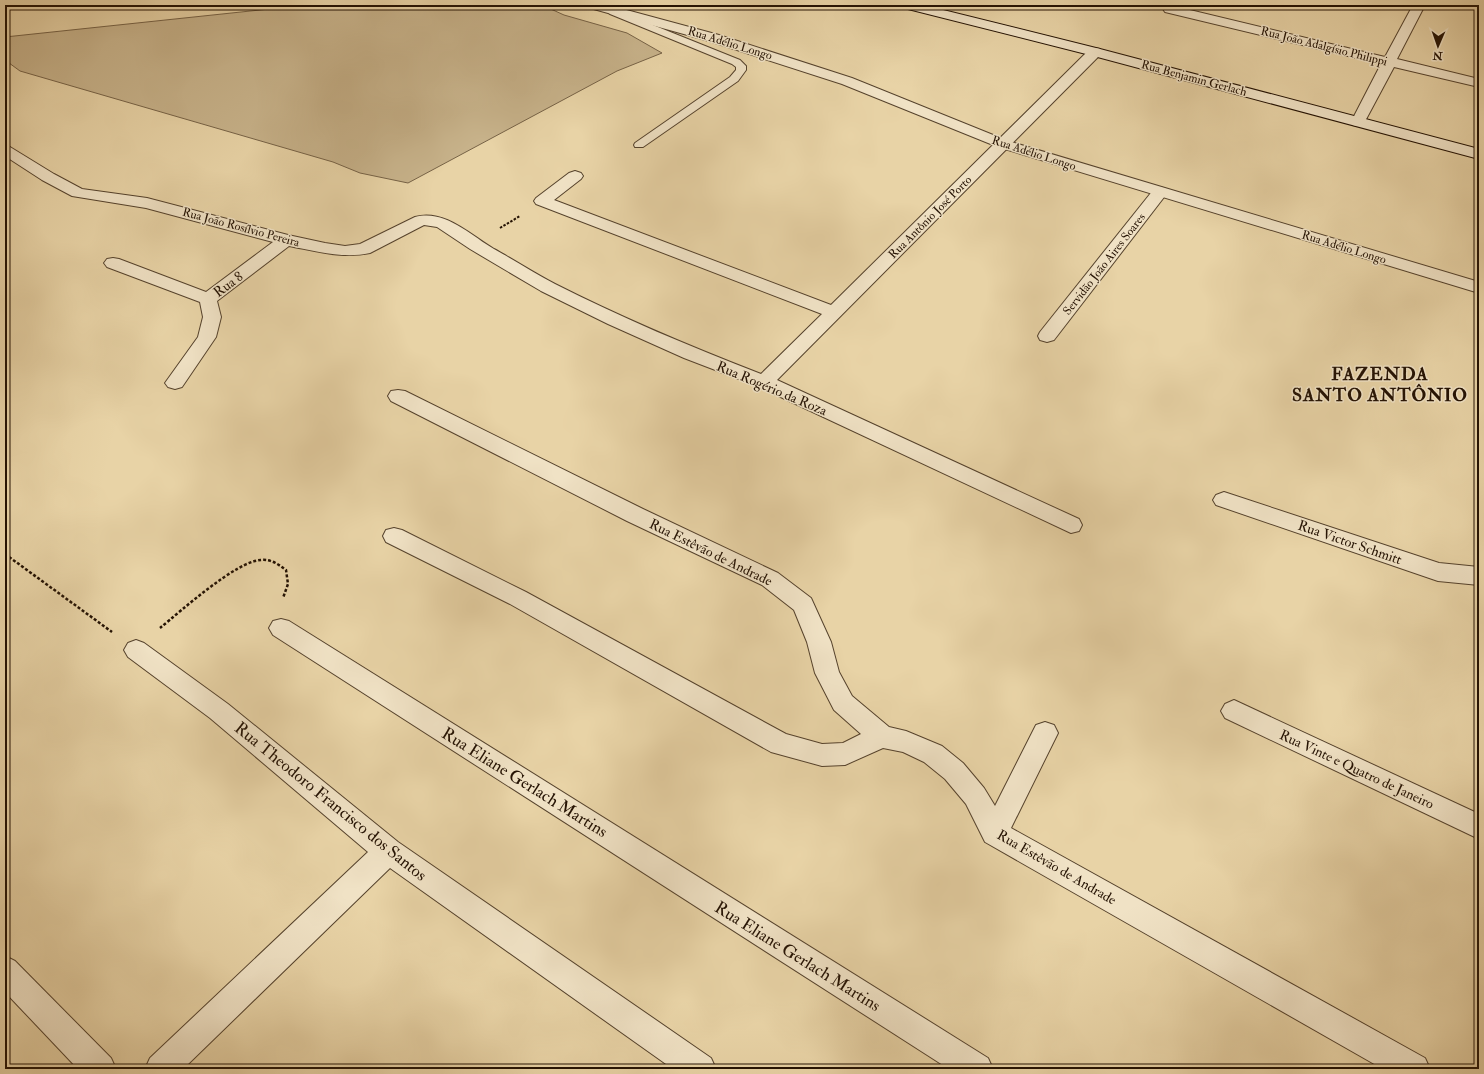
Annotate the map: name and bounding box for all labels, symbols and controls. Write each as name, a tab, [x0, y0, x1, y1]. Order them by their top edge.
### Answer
street label: Rua João Adalgísio Philippi	[1259, 23, 1389, 69]
street label: Rua Adélio Longo	[686, 24, 774, 64]
north arrow	[1418, 26, 1458, 66]
text: N	[1431, 49, 1444, 62]
street label: Rua Benjamin Gerlach	[1139, 57, 1249, 100]
street label: Rua Adélio Longo	[990, 133, 1078, 174]
street label: Rua Antônio José Porto	[886, 172, 975, 262]
street label: Rua João Rosílvio Pereira	[181, 205, 302, 251]
street label: Servidão João Aires Soares	[1060, 210, 1149, 318]
street label: Rua Adélio Longo	[1300, 228, 1388, 268]
street label: Rua 8	[210, 268, 247, 301]
street label: Rua Rogério da Roza	[714, 357, 830, 420]
district label: FAZENDA SANTO ANTÔNIO	[1292, 363, 1468, 407]
street label: Rua Estêvão de Andrade	[646, 515, 775, 590]
street label: Rua Victor Schmitt	[1296, 517, 1404, 568]
street label: Rua Theodoro Francisco dos Santos	[230, 717, 431, 886]
street label: Rua Eliane Gerlach Martins	[438, 723, 612, 842]
street label: Rua Vinte e Quatro de Janeiro	[1277, 726, 1437, 813]
street label: Rua Estêvão de Andrade	[994, 826, 1120, 909]
street label: Rua Eliane Gerlach Martins	[711, 897, 885, 1016]

